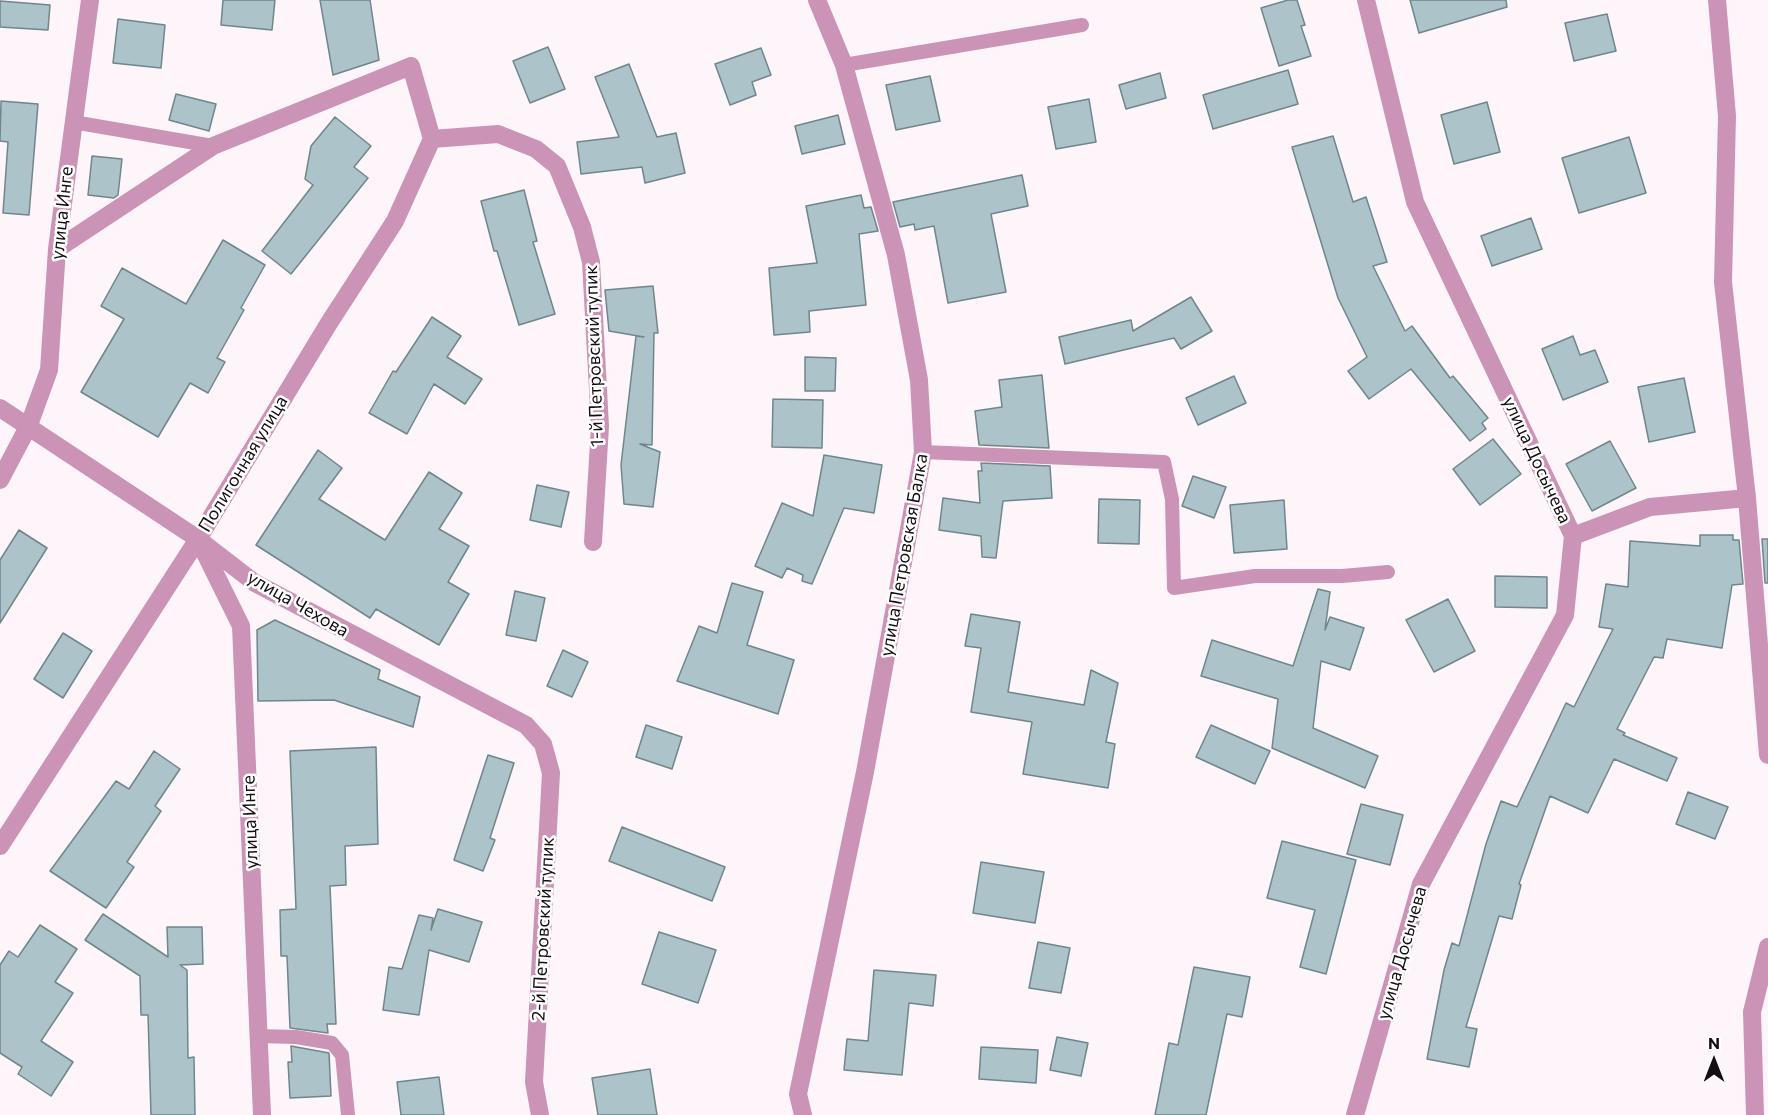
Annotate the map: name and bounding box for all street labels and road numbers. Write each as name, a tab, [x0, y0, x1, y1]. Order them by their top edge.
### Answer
street label: улица Инге	[46, 165, 78, 261]
street label: 1-й Петровский тупик	[580, 265, 608, 447]
street label: Полигонная улица	[194, 392, 292, 536]
street label: улица Досычева	[1498, 393, 1576, 527]
street label: улица Петровская Балка	[876, 452, 932, 658]
street label: улица Чехова	[244, 566, 352, 642]
street label: улица Инге	[238, 775, 262, 869]
street label: 2-й Петровский тупик	[527, 836, 559, 1022]
street label: улица Досычева	[1373, 884, 1431, 1022]

